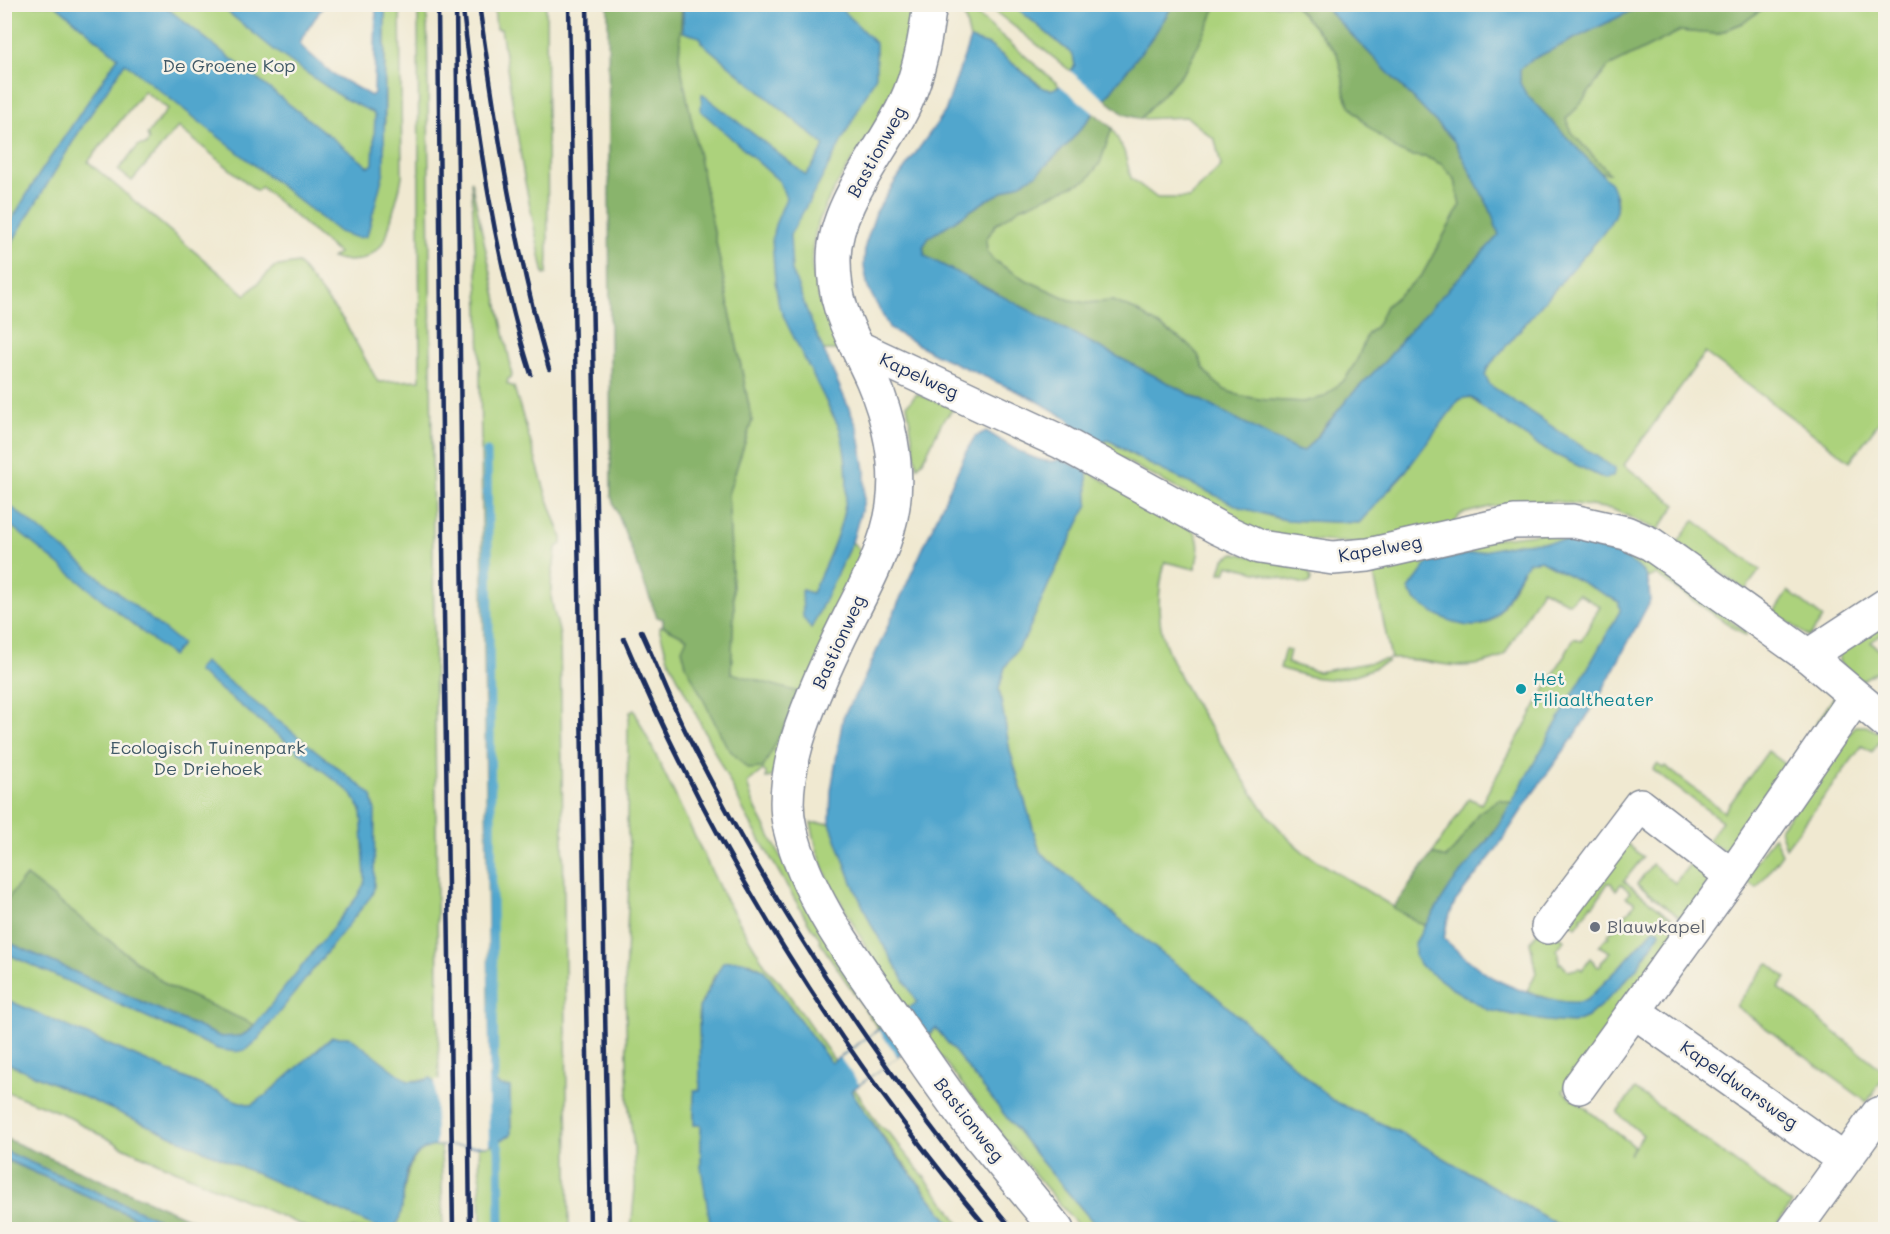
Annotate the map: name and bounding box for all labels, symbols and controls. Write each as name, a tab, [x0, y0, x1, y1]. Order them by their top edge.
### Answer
park label: De Groene Kop	[162, 53, 296, 77]
street label: Bastionweg	[841, 102, 911, 201]
street label: Kapelweg	[876, 346, 963, 404]
street label: Kapelweg	[1336, 529, 1424, 567]
street label: Bastionweg	[806, 591, 870, 692]
place label: Het Filiaaltheater	[1533, 666, 1654, 711]
marker: Het Filiaaltheater	[1514, 682, 1528, 696]
park label: Ecologisch Tuinenpark De Driehoek	[110, 735, 306, 780]
place label: Blauwkapel	[1607, 914, 1705, 938]
marker: Blauwkapel	[1588, 920, 1602, 934]
street label: Kapeldwarsweg	[1676, 1035, 1803, 1134]
street label: Bastionweg	[929, 1072, 1010, 1166]

